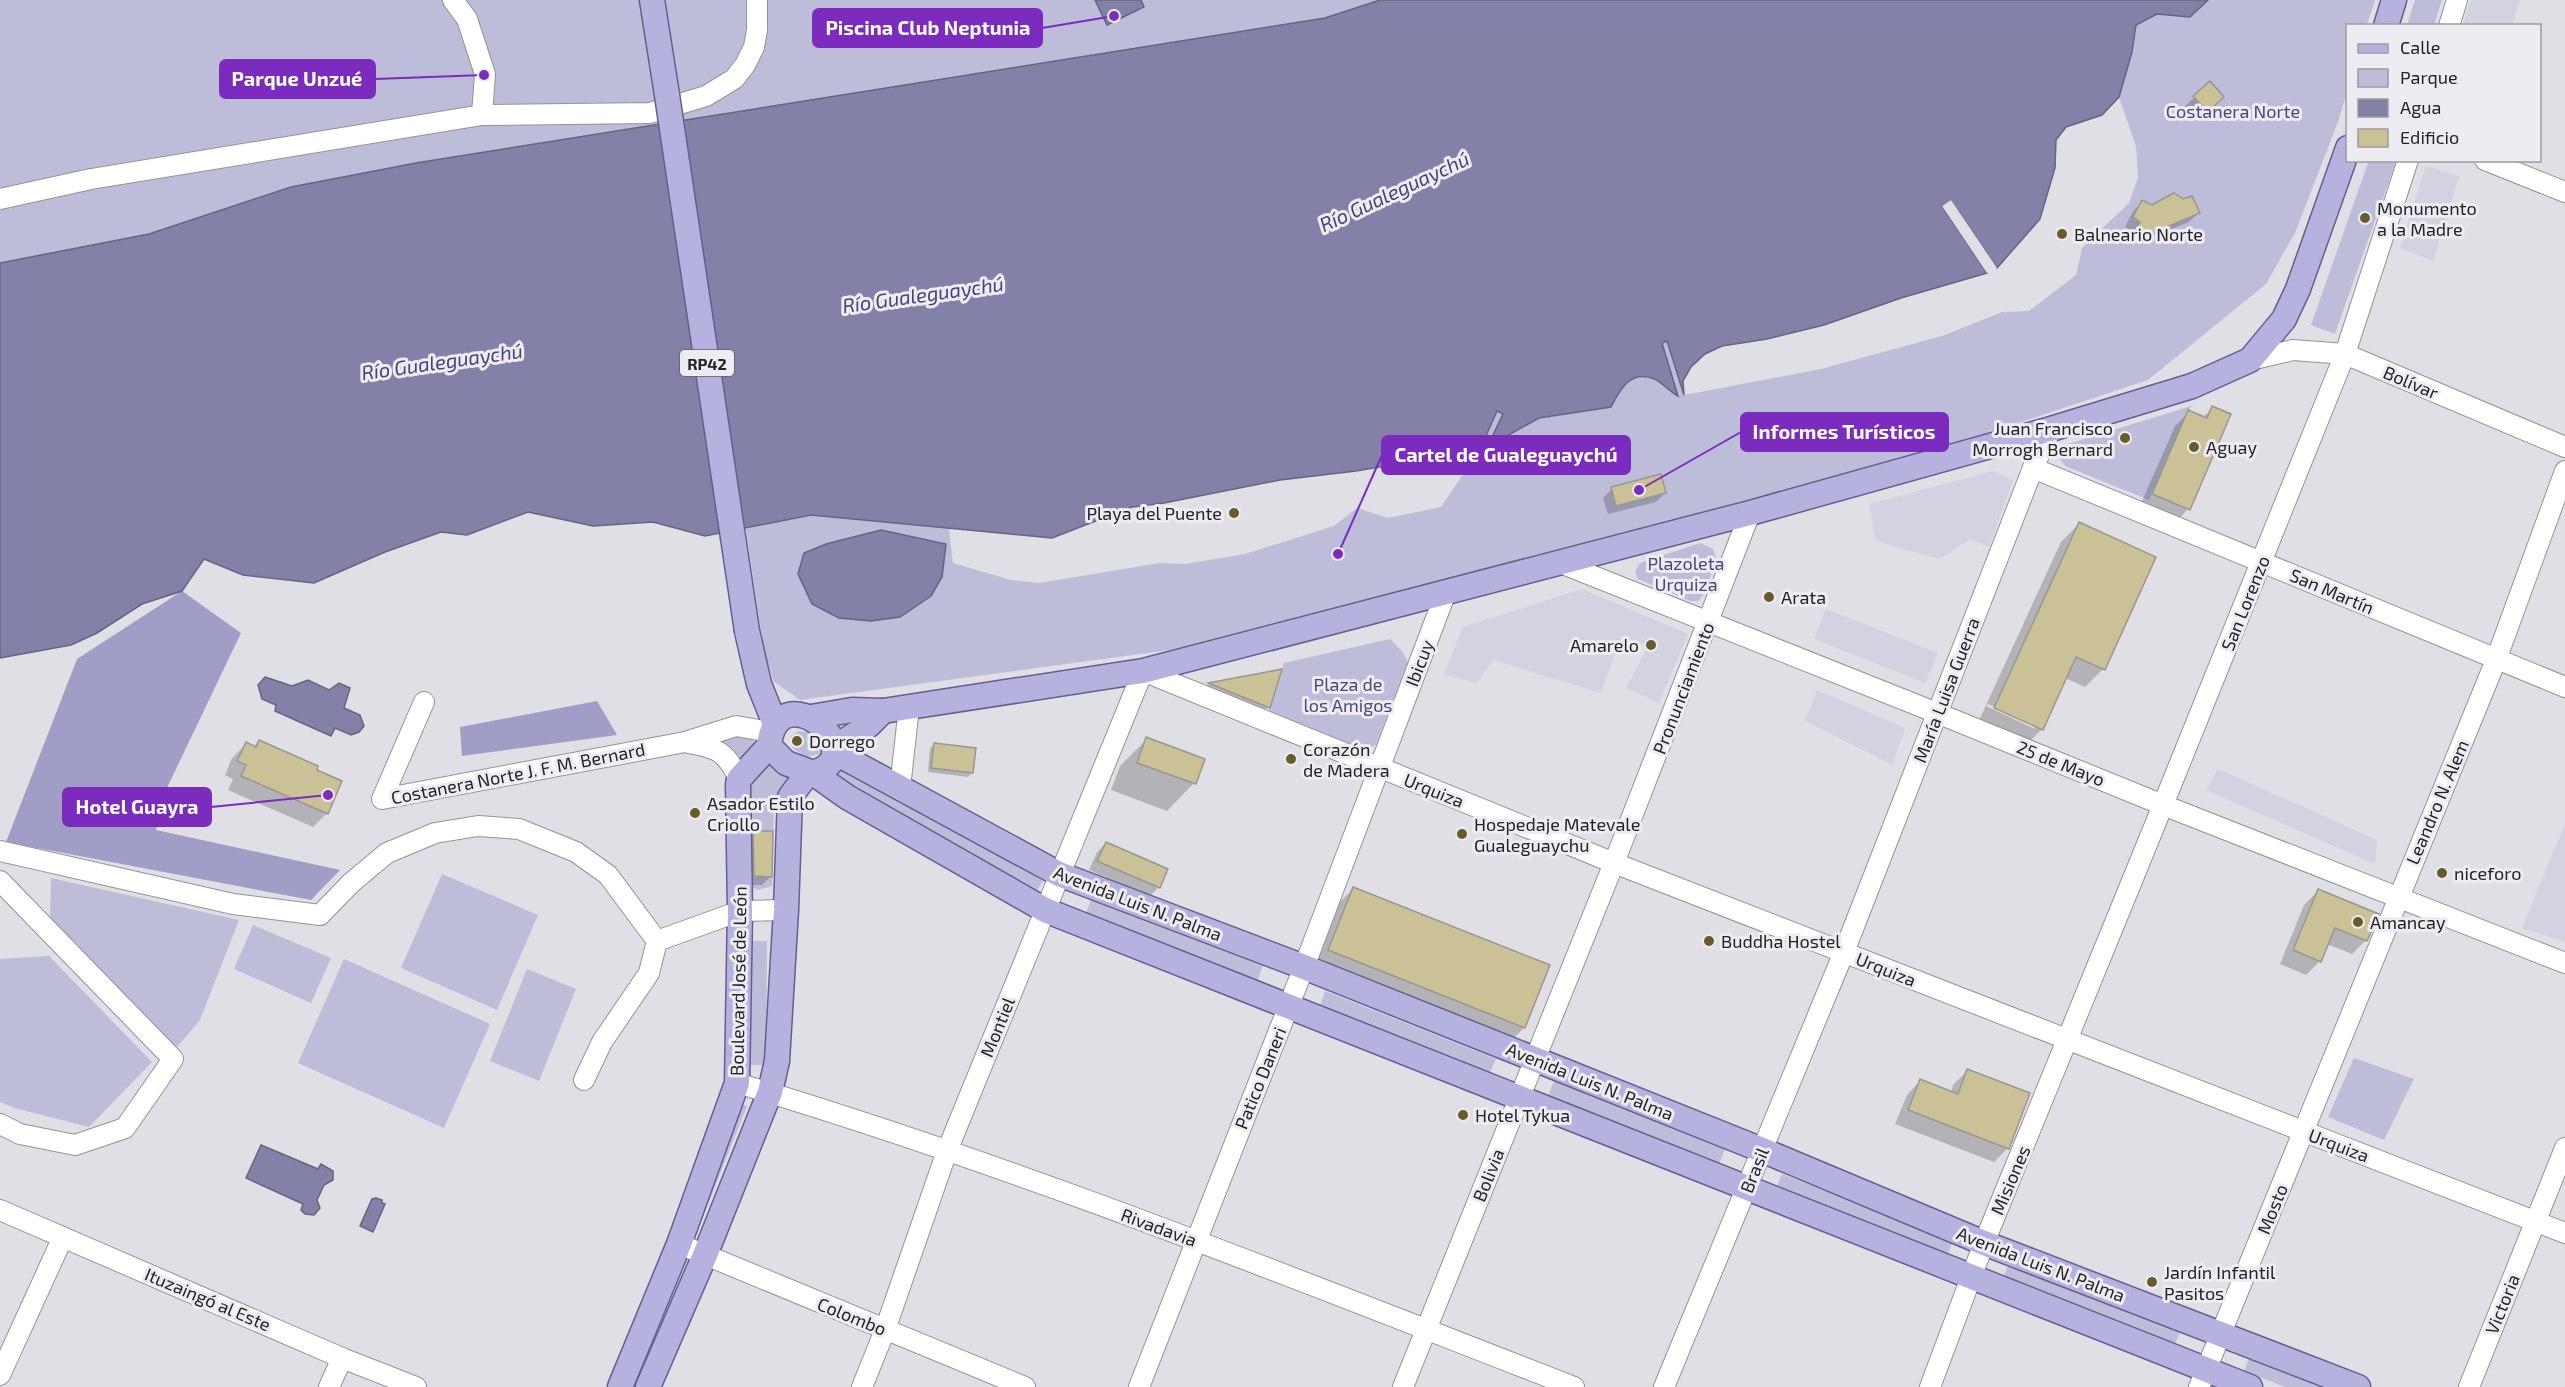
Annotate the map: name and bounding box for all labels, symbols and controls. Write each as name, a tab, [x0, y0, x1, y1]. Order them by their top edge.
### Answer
callout: Piscina Club Neptunia	[813, 9, 1042, 47]
text: Piscina Club Neptunia	[825, 15, 1031, 39]
legend	[2346, 24, 2541, 162]
text: Calle	[2400, 36, 2441, 58]
callout: Parque Unzué	[220, 60, 375, 98]
text: Parque Unzué	[232, 66, 362, 90]
text: Parque	[2400, 66, 2458, 88]
text: Agua	[2400, 96, 2441, 118]
park label: Costanera Norte	[2166, 100, 2300, 122]
text: Edificio	[2400, 126, 2459, 148]
water label: Río Gualeguaychú	[1315, 146, 1473, 237]
place label: Monumento a la Madre	[2377, 197, 2477, 240]
marker: Monumento a la Madre	[2358, 211, 2372, 225]
place label: Balneario Norte	[2074, 223, 2203, 245]
marker: Balneario Norte	[2055, 227, 2069, 241]
water label: Río Gualeguaychú	[841, 271, 1005, 318]
water label: Río Gualeguaychú	[360, 338, 524, 385]
road number: RP42	[680, 350, 734, 376]
street label: Bolívar	[2380, 361, 2442, 403]
callout: Informes Turísticos	[1741, 413, 1948, 451]
place label: Juan Francisco Morrogh Bernard	[1972, 417, 2113, 460]
text: Informes Turísticos	[1753, 419, 1935, 443]
marker: Juan Francisco Morrogh Bernard	[2118, 431, 2132, 445]
callout: Cartel de Gualeguaychú	[1382, 436, 1630, 474]
place label: Aguay	[2206, 436, 2257, 458]
marker: Aguay	[2187, 440, 2201, 454]
text: Cartel de Gualeguaychú	[1394, 442, 1618, 467]
place label: Playa del Puente	[1086, 502, 1222, 524]
marker: Playa del Puente	[1227, 506, 1241, 520]
park label: Plazoleta Urquiza	[1648, 552, 1725, 595]
street label: San Lorenzo	[2216, 552, 2274, 654]
street label: San Martín	[2287, 563, 2377, 619]
place label: Arata	[1781, 586, 1826, 608]
marker: Arata	[1762, 590, 1776, 604]
street label: María Luisa Guerra	[1908, 614, 1984, 766]
street label: Pronunciamiento	[1648, 619, 1718, 757]
place label: Amarelo	[1570, 634, 1639, 656]
street label: Ibicuy	[1400, 636, 1438, 689]
marker: Amarelo	[1644, 638, 1658, 652]
park label: Plaza de los Amigos	[1303, 673, 1393, 716]
place label: Dorrego	[809, 730, 875, 752]
marker: Dorrego	[790, 734, 804, 748]
street label: 25 de Mayo	[2014, 735, 2108, 791]
street label: Leandro N. Alem	[2401, 736, 2473, 868]
street label: Costanera Norte J. F. M. Bernard	[389, 738, 647, 808]
place label: Corazón de Madera	[1303, 738, 1390, 781]
marker: Corazón de Madera	[1284, 752, 1298, 766]
street label: Urquiza	[1401, 768, 1467, 812]
callout: Hotel Guayra	[63, 788, 211, 826]
place label: Asador Estilo Criollo	[707, 792, 815, 835]
text: Hotel Guayra	[76, 794, 198, 819]
marker: Asador Estilo Criollo	[688, 806, 702, 820]
place label: Hospedaje Matevale Gualeguaychu	[1474, 813, 1640, 856]
marker: Hospedaje Matevale Gualeguaychu	[1455, 827, 1469, 841]
street label: Avenida Luis N. Palma	[1051, 861, 1225, 945]
place label: niceforo	[2454, 862, 2521, 884]
marker: niceforo	[2435, 866, 2449, 880]
street label: Boulevard José de León	[725, 886, 751, 1076]
place label: Amancay	[2370, 911, 2446, 933]
marker: Amancay	[2351, 915, 2365, 929]
place label: Buddha Hostel	[1721, 930, 1841, 952]
marker: Buddha Hostel	[1702, 934, 1716, 948]
street label: Urquiza	[1853, 947, 1919, 991]
street label: Montiel	[975, 993, 1019, 1060]
street label: Patico Daneri	[1230, 1024, 1290, 1132]
street label: Avenida Luis N. Palma	[1503, 1037, 1677, 1125]
place label: Hotel Tykua	[1475, 1104, 1570, 1126]
marker: Hotel Tykua	[1456, 1108, 1470, 1122]
street label: Urquiza	[2306, 1123, 2372, 1167]
street label: Misiones	[1986, 1142, 2034, 1218]
street label: Brasil	[1735, 1143, 1773, 1196]
street label: Bolivia	[1467, 1145, 1509, 1205]
street label: Mosto	[2252, 1181, 2292, 1237]
street label: Rivadavia	[1118, 1203, 1200, 1251]
street label: Avenida Luis N. Palma	[1954, 1222, 2128, 1306]
place label: Jardín Infantil Pasitos	[2164, 1261, 2276, 1304]
street label: Ituzaingó al Este	[142, 1263, 274, 1335]
street label: Victoria	[2480, 1271, 2524, 1337]
marker: Jardín Infantil Pasitos	[2145, 1275, 2159, 1289]
street label: Colombo	[814, 1292, 890, 1340]

